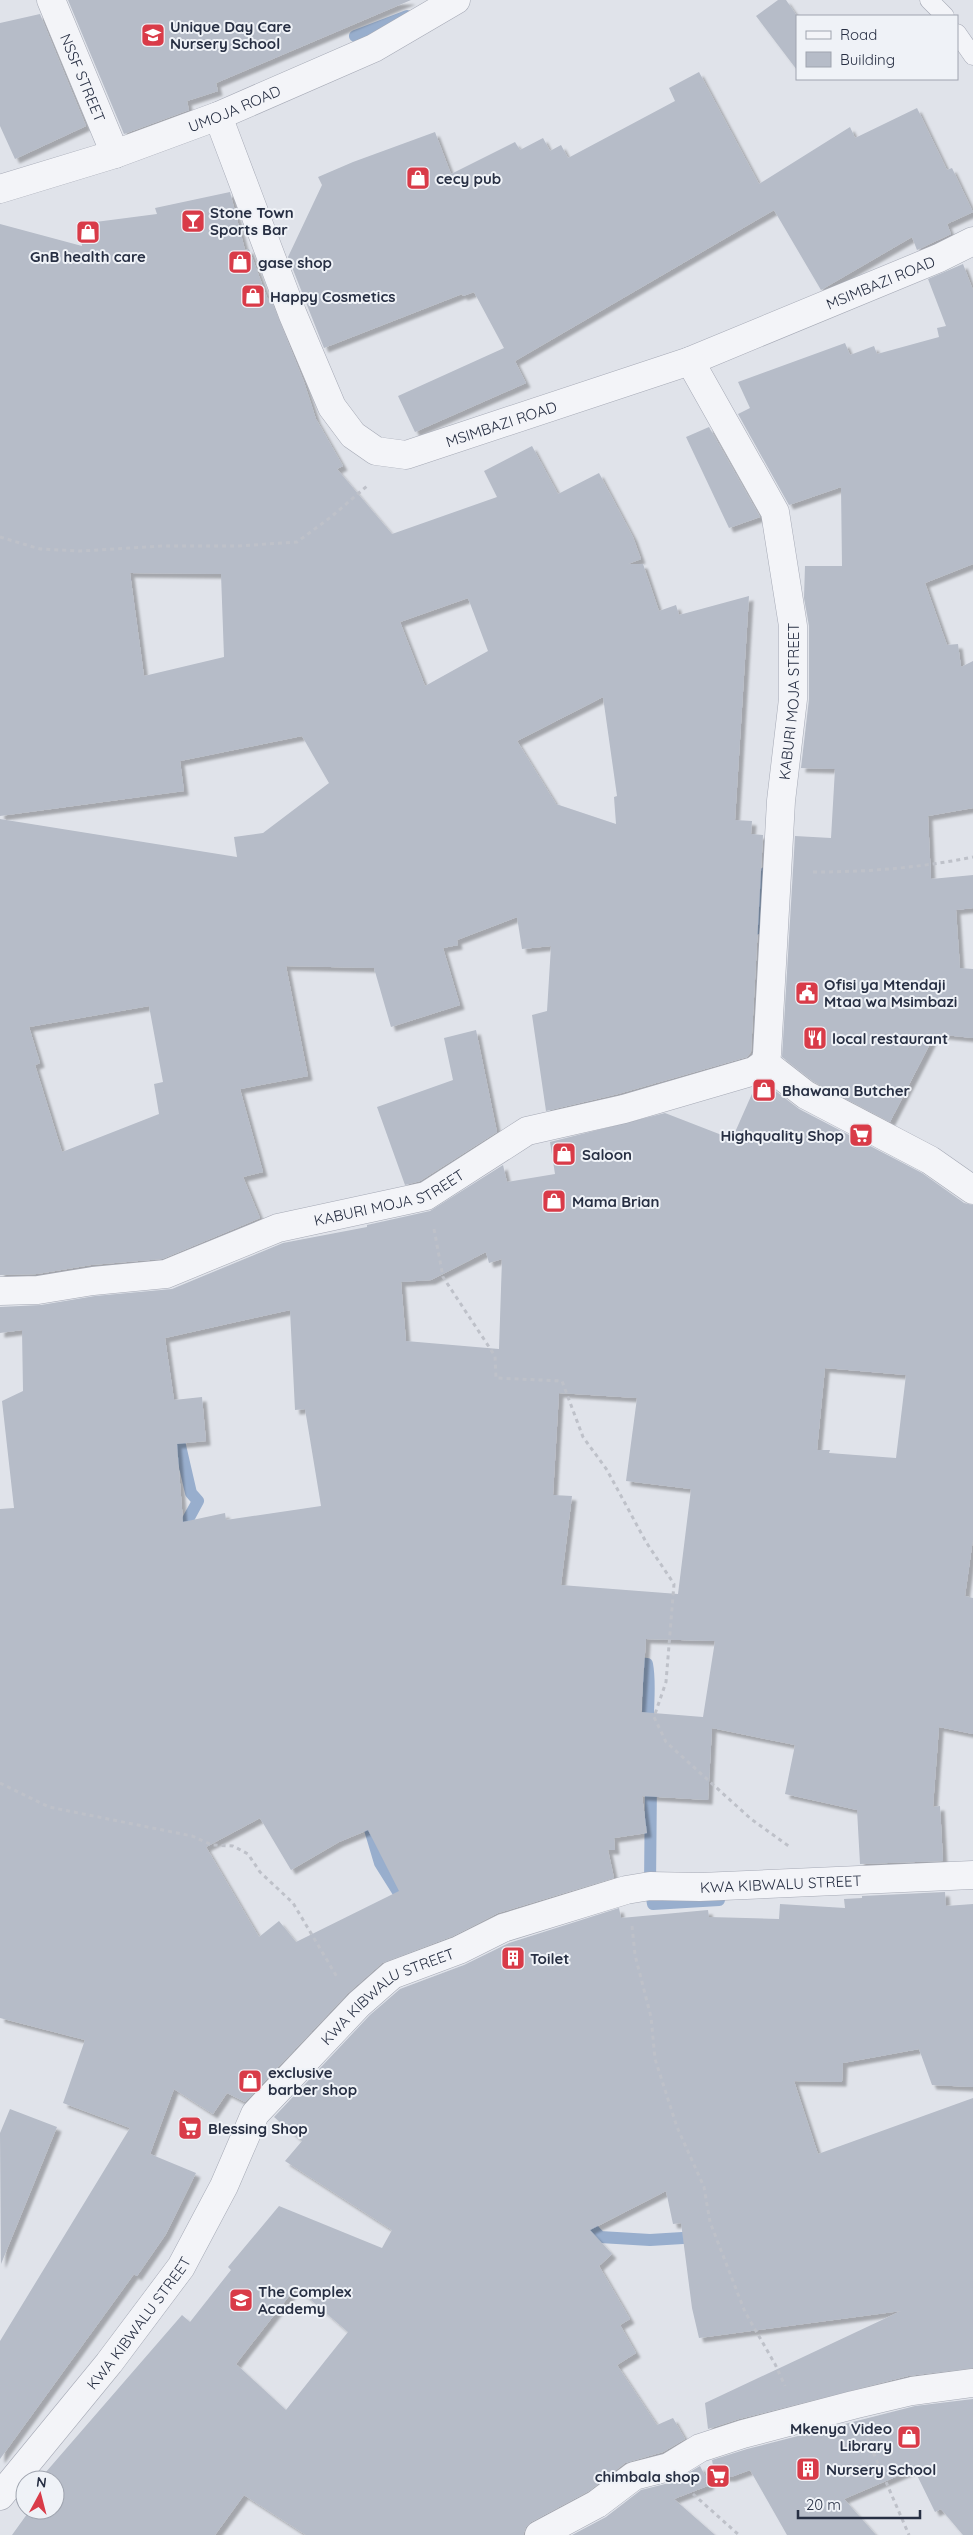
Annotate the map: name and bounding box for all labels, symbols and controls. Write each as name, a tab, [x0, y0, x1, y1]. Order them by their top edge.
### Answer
legend	[796, 15, 958, 80]
place label: Unique Day Care Nursery School	[170, 17, 291, 53]
school or university icon: Unique Day Care Nursery School	[140, 22, 166, 48]
text: Road	[840, 25, 877, 44]
street label: NSSF STREET	[56, 30, 110, 125]
text: Building	[840, 50, 895, 69]
street label: UMOJA ROAD	[185, 80, 284, 136]
shop icon: cecy pub	[405, 165, 431, 191]
place label: cecy pub	[436, 169, 501, 188]
place label: Stone Town Sports Bar	[210, 203, 294, 239]
bar icon: Stone Town Sports Bar	[180, 208, 206, 234]
shop icon: GnB health care	[75, 219, 101, 245]
place label: GnB health care	[30, 247, 146, 266]
shop icon: gase shop	[227, 249, 253, 275]
street label: MSIMBAZI ROAD	[823, 251, 938, 313]
place label: gase shop	[258, 253, 332, 272]
shop icon: Happy Cosmetics	[240, 283, 266, 309]
place label: Happy Cosmetics	[270, 287, 395, 306]
street label: MSIMBAZI ROAD	[443, 396, 559, 451]
street label: KABURI MOJA STREET	[774, 623, 803, 781]
place label: Ofisi ya Mtendaji Mtaa wa Msimbazi	[824, 975, 957, 1011]
public building icon: Ofisi ya Mtendaji Mtaa wa Msimbazi	[794, 980, 820, 1006]
restaurant icon: local restaurant	[802, 1025, 828, 1051]
place label: local restaurant	[832, 1029, 948, 1048]
shop icon: Bhawana Butcher	[751, 1077, 777, 1103]
place label: Bhawana Butcher	[782, 1081, 911, 1100]
supermarket icon: Highquality Shop	[848, 1122, 874, 1148]
place label: Highquality Shop	[720, 1126, 844, 1145]
shop icon: Saloon	[551, 1141, 577, 1167]
place label: Saloon	[582, 1145, 632, 1164]
street label: KABURI MOJA STREET	[312, 1165, 468, 1229]
shop icon: Mama Brian	[541, 1188, 567, 1214]
place label: Mama Brian	[572, 1192, 659, 1211]
street label: KWA KIBWALU STREET	[700, 1870, 862, 1896]
street label: KWA KIBWALU STREET	[316, 1943, 457, 2049]
building icon: Toilet	[500, 1945, 526, 1971]
place label: Toilet	[530, 1949, 569, 1968]
place label: exclusive barber shop	[268, 2063, 357, 2099]
shop icon: exclusive barber shop	[237, 2068, 263, 2094]
supermarket icon: Blessing Shop	[177, 2115, 203, 2141]
place label: Blessing Shop	[208, 2119, 308, 2138]
street label: KWA KIBWALU STREET	[82, 2253, 195, 2393]
place label: The Complex Academy	[258, 2282, 352, 2318]
school or university icon: The Complex Academy	[228, 2287, 254, 2313]
place label: Mkenya Video Library	[790, 2419, 892, 2455]
shop icon: Mkenya Video Library	[896, 2424, 922, 2450]
building icon: Nursery School	[795, 2456, 821, 2482]
place label: Nursery School	[826, 2460, 936, 2479]
supermarket icon: chimbala shop	[705, 2463, 731, 2489]
place label: chimbala shop	[595, 2467, 700, 2486]
north arrow	[15, 2470, 65, 2520]
text: N	[35, 2473, 48, 2492]
scale bar	[798, 2488, 920, 2520]
text: 20 m	[806, 2495, 841, 2514]

